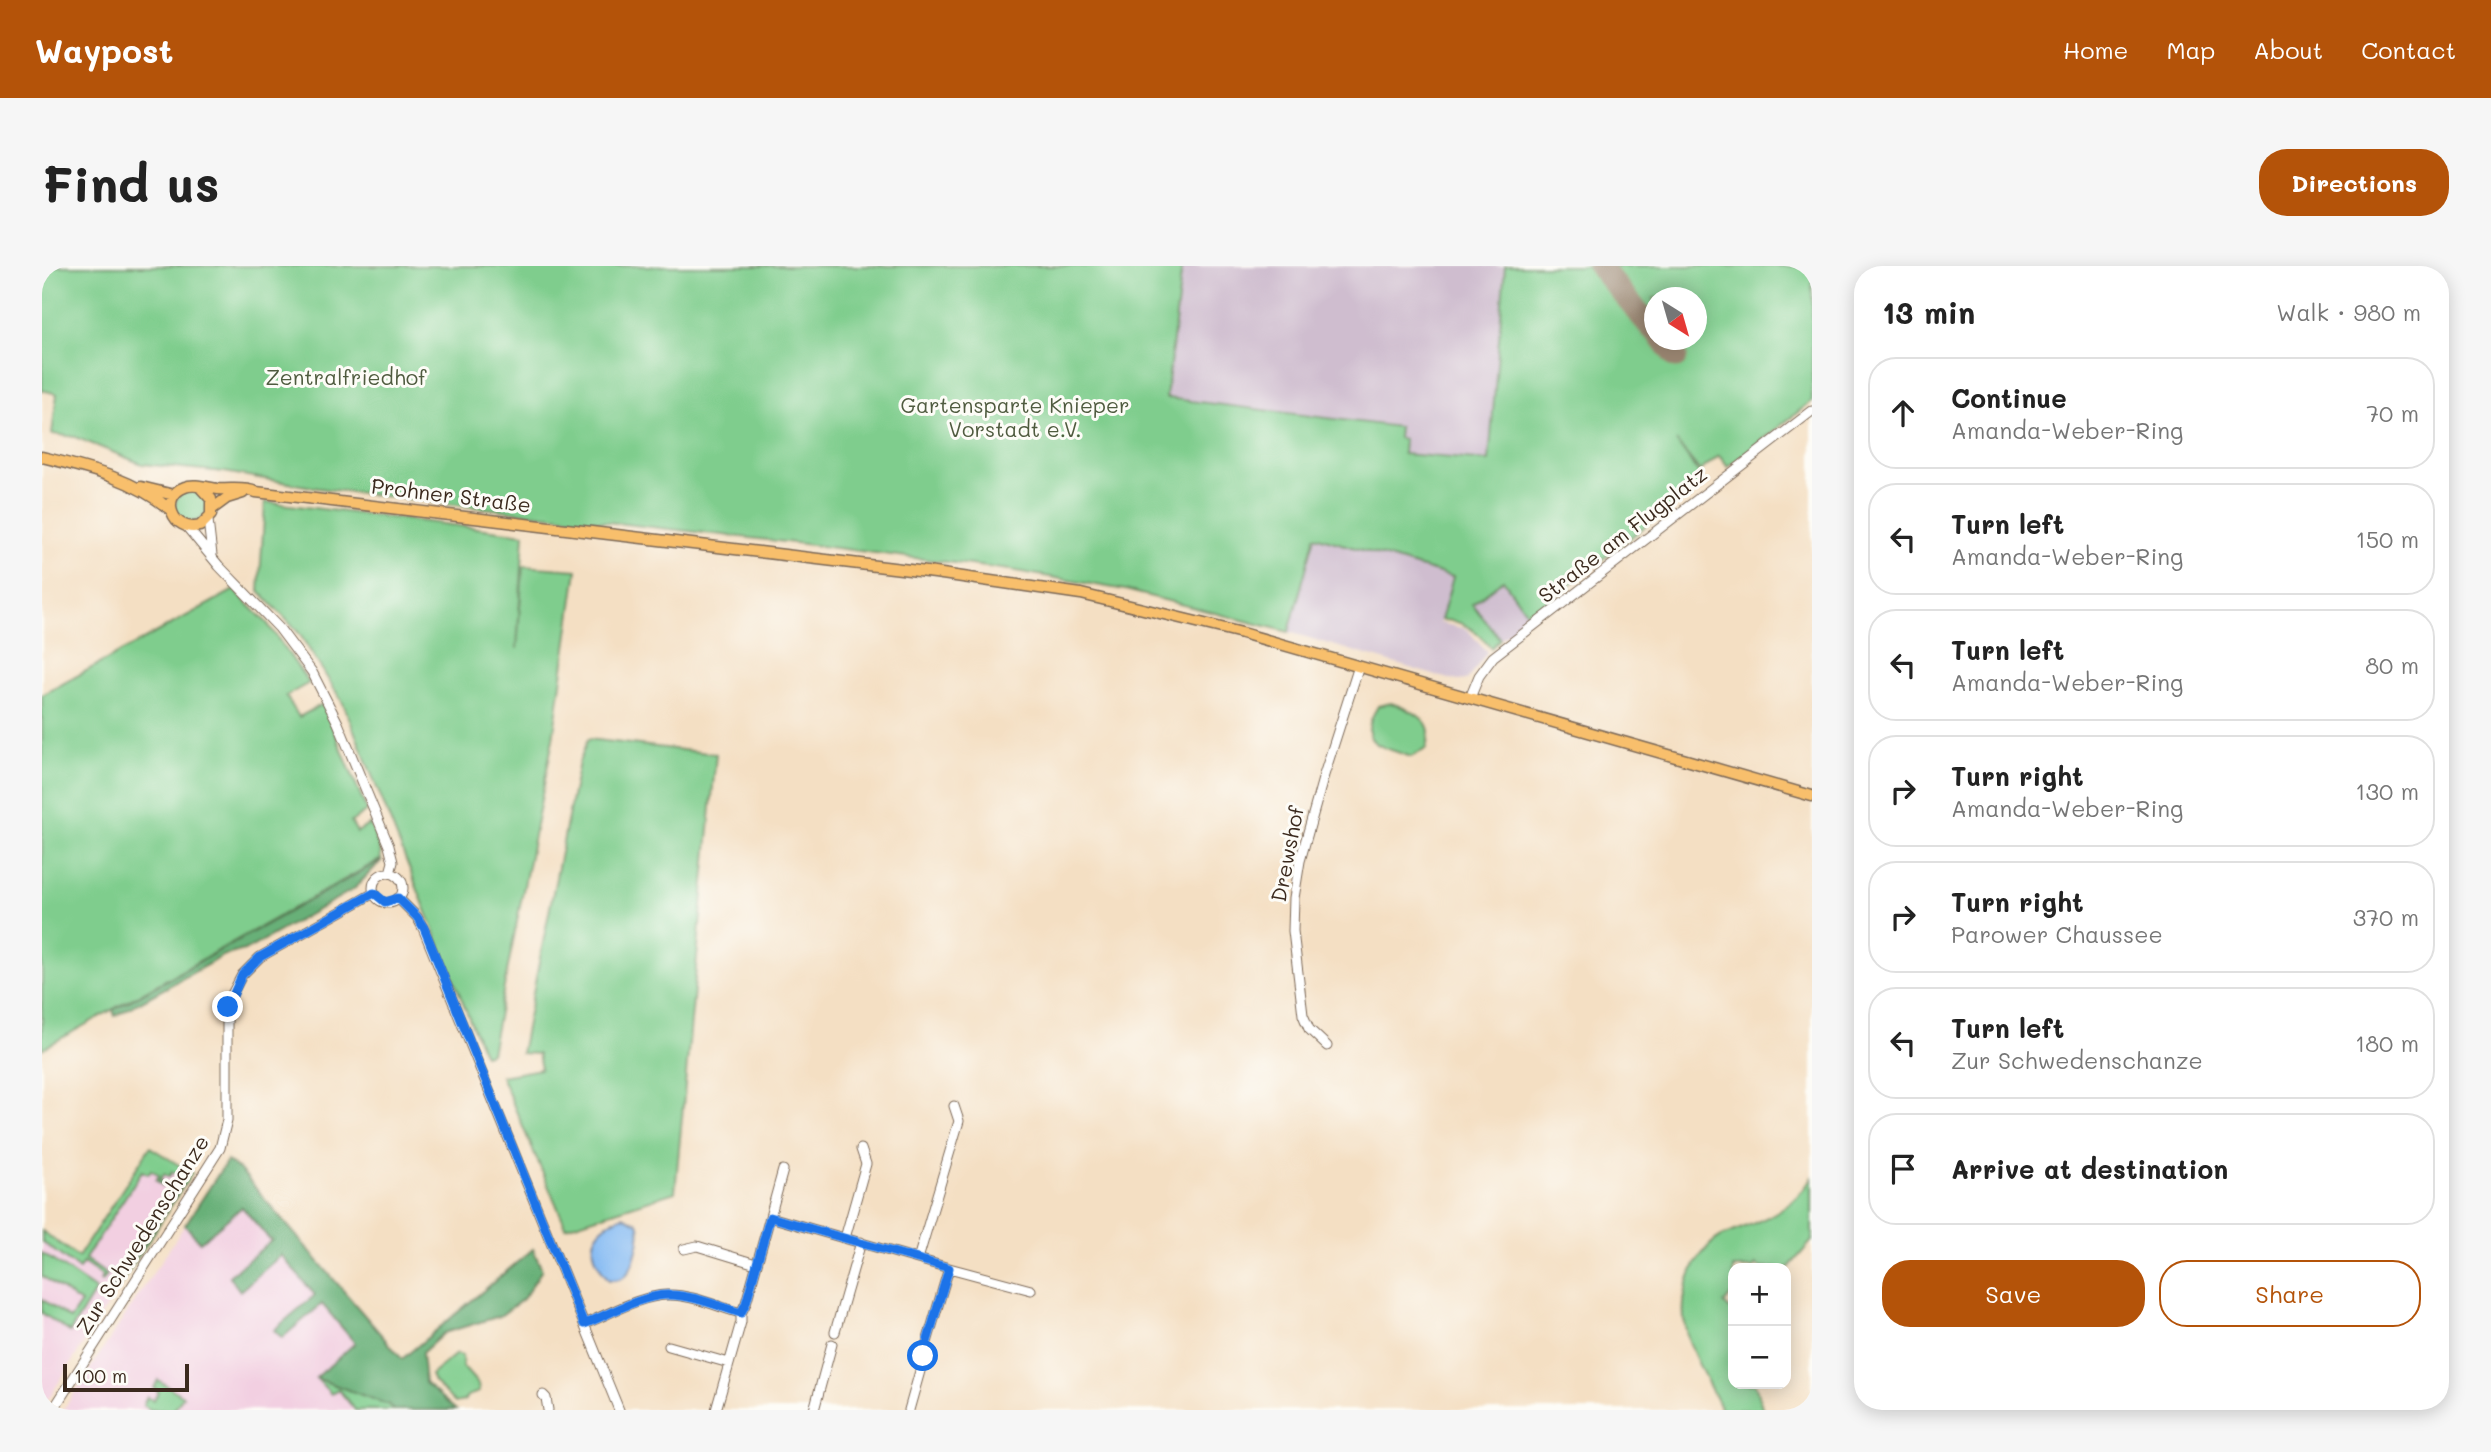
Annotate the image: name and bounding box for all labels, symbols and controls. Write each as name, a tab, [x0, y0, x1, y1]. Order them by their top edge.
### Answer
text: Waypost	[35, 28, 173, 71]
text: Home	[2063, 34, 2128, 65]
text: Map	[2166, 34, 2215, 65]
text: About	[2253, 34, 2323, 65]
text: Contact	[2361, 34, 2456, 65]
button: Directions	[2259, 149, 2449, 216]
text: Find us	[42, 151, 220, 214]
north arrow	[1644, 287, 1707, 350]
text: 13 min	[1882, 292, 1975, 332]
text: Walk · 980 m	[2276, 297, 2421, 327]
park label: Zentralfriedhof	[266, 363, 427, 390]
text: Continue	[1951, 381, 2067, 415]
park label: Gartensparte Knieper Vorstadt e.V.	[900, 391, 1130, 442]
icon: ahead	[1884, 394, 1922, 432]
text: 70 m	[2366, 398, 2419, 428]
text: Amanda-Weber-Ring	[1951, 415, 2183, 445]
street label: Straße am Flugplatz	[1532, 459, 1712, 608]
street label: Prohner Straße	[370, 471, 533, 518]
text: Turn left	[1951, 507, 2064, 541]
icon: left	[1884, 520, 1922, 558]
text: 150 m	[2355, 524, 2419, 554]
text: Amanda-Weber-Ring	[1951, 541, 2183, 571]
text: Turn left	[1951, 633, 2064, 667]
icon: left	[1884, 646, 1922, 684]
text: 80 m	[2365, 650, 2419, 680]
text: Amanda-Weber-Ring	[1951, 667, 2183, 697]
text: Turn right	[1951, 759, 2084, 793]
icon: right	[1884, 772, 1922, 810]
text: 130 m	[2355, 776, 2419, 806]
text: Amanda-Weber-Ring	[1951, 793, 2183, 823]
street label: Drewshof	[1264, 803, 1309, 904]
text: Turn right	[1951, 885, 2084, 919]
icon: right	[1884, 898, 1922, 936]
text: 370 m	[2353, 902, 2419, 932]
text: Parower Chaussee	[1951, 919, 2163, 949]
route end	[212, 991, 243, 1022]
text: Turn left	[1951, 1011, 2064, 1045]
icon: left	[1884, 1024, 1922, 1062]
text: 180 m	[2355, 1028, 2419, 1058]
text: Zur Schwedenschanze	[1951, 1045, 2203, 1075]
street label: Zur Schwedenschanze	[69, 1130, 214, 1339]
icon: arrive	[1884, 1150, 1922, 1188]
text: Arrive at destination	[1951, 1152, 2228, 1186]
button: Save	[1882, 1260, 2145, 1327]
button: Share	[2159, 1260, 2421, 1327]
map controls	[1728, 1263, 1791, 1389]
button: +	[1728, 1263, 1791, 1326]
button: −	[1728, 1326, 1791, 1389]
route start	[907, 1340, 938, 1371]
scale bar	[63, 1361, 189, 1393]
text: 100 m	[74, 1363, 127, 1388]

